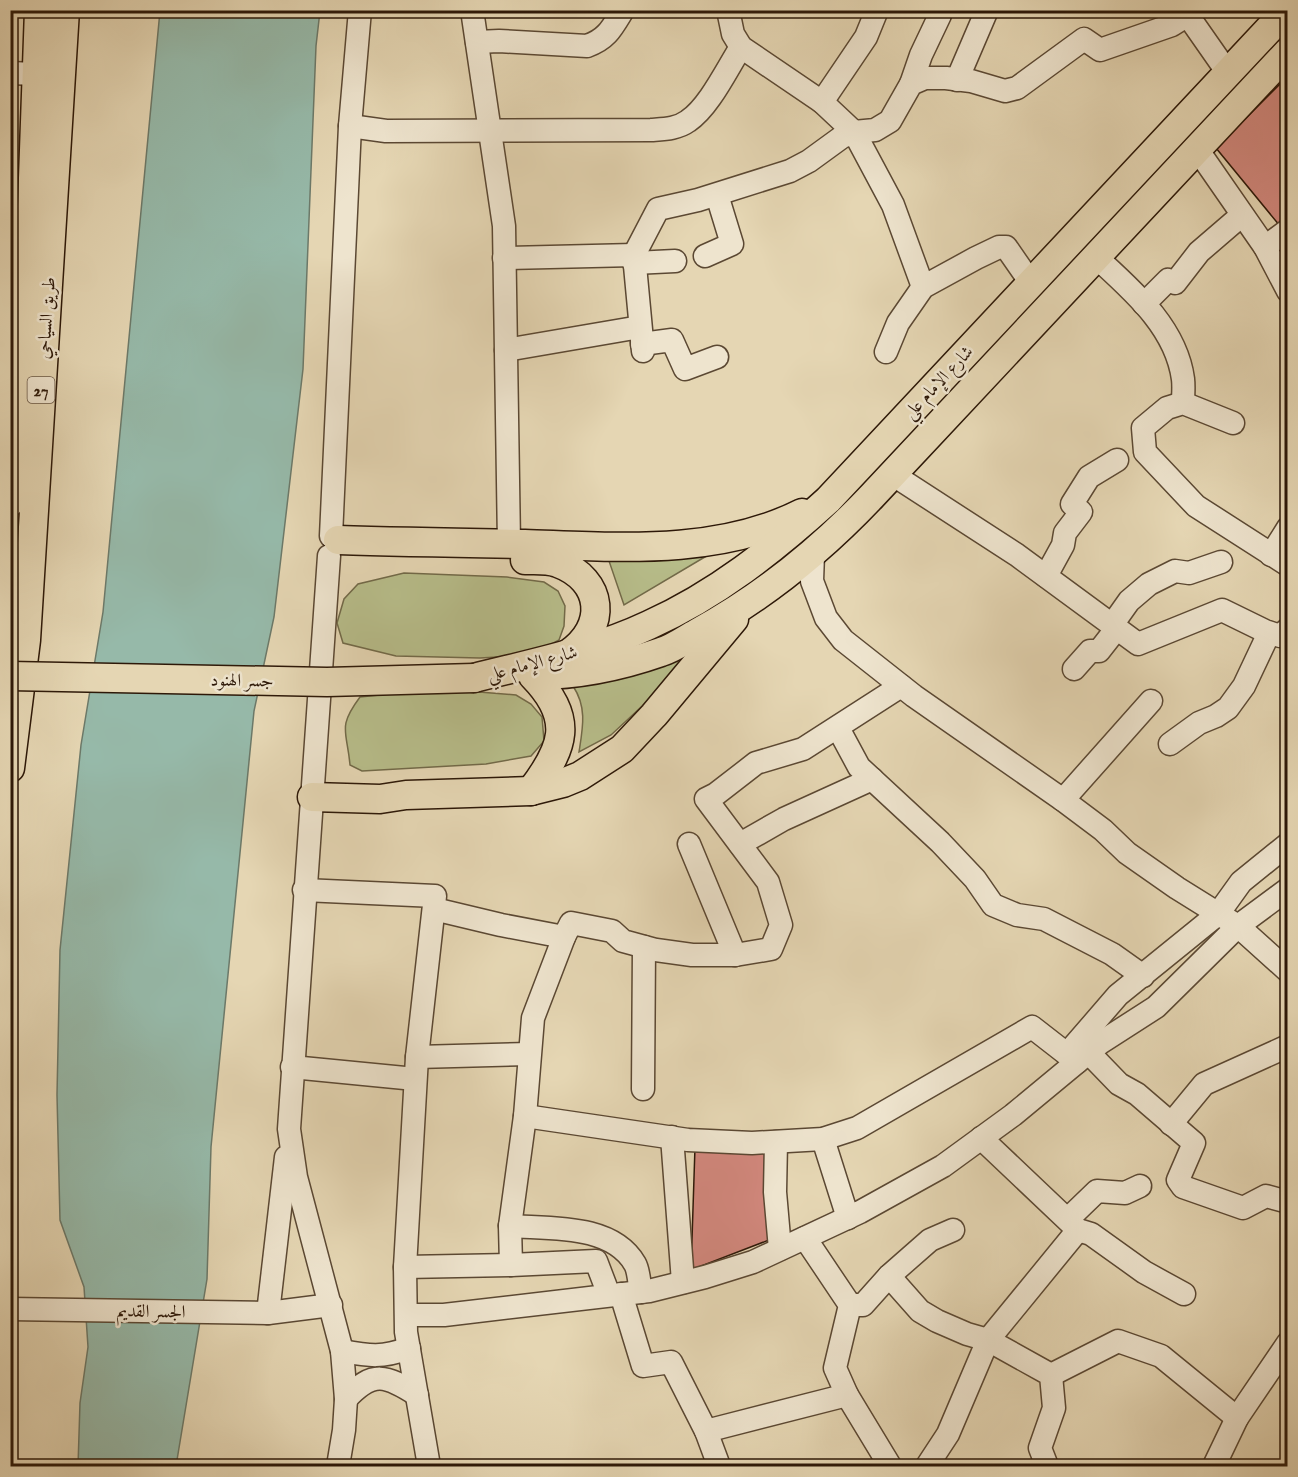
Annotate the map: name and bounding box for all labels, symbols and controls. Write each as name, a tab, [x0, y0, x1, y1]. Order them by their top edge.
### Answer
street label: طريق السياحي	[33, 276, 64, 360]
street label: شارع الإمام علي	[899, 341, 982, 428]
road number: 27	[28, 377, 54, 403]
street label: شارع الإمام علي	[485, 641, 581, 691]
street label: جسر الهنود	[210, 669, 274, 694]
street label: الجسر القديم	[116, 1300, 186, 1328]

